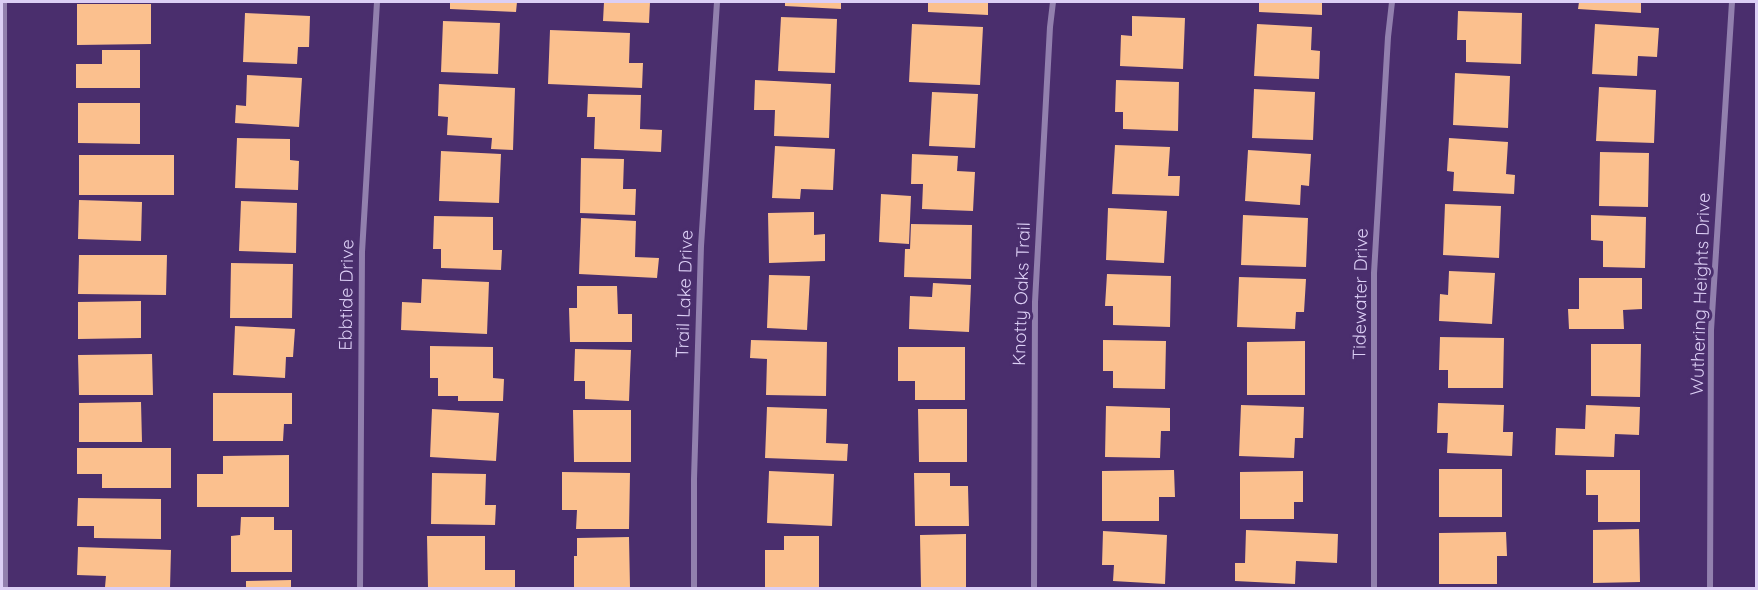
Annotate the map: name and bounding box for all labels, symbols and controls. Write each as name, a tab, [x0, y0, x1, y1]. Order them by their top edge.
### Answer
street label: Wuthering Heights Drive	[1687, 192, 1715, 396]
street label: Knotty Oaks Trail	[1009, 222, 1035, 366]
street label: Tidewater Drive	[1349, 228, 1373, 360]
street label: Trail Lake Drive	[672, 229, 698, 359]
street label: Ebbtide Drive	[335, 239, 359, 351]

